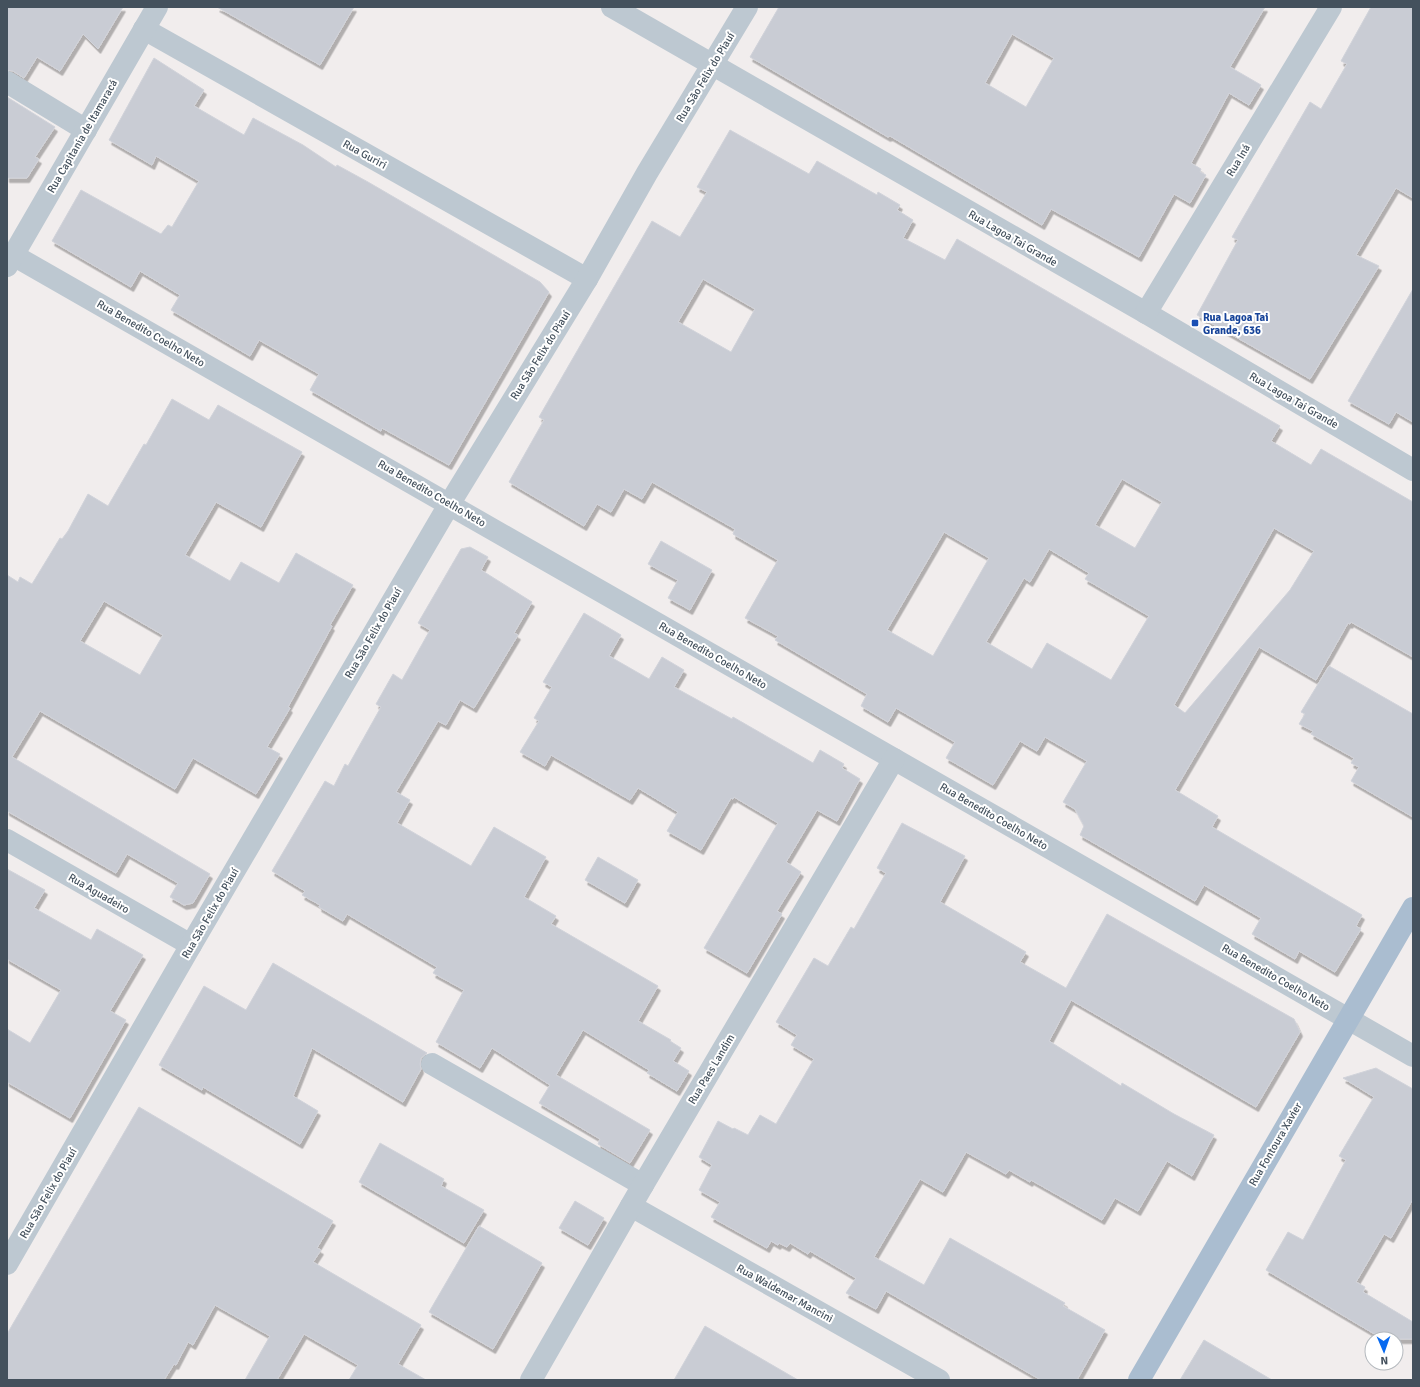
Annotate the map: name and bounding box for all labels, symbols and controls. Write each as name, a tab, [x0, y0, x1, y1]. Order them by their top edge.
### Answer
street label: Rua São Felix do Piauí	[673, 30, 737, 124]
street label: Rua Capitania de Itamaracá	[45, 77, 120, 195]
street label: Rua Guriri	[341, 137, 389, 172]
street label: Rua Iná	[1224, 141, 1253, 179]
street label: Rua Lagoa Tai Grande	[966, 208, 1060, 269]
street label: Rua Benedito Coelho Neto	[95, 297, 207, 370]
street label: Rua São Felix do Piauí	[508, 308, 573, 402]
place label: Rua Lagoa Tai Grande, 636	[1203, 311, 1269, 337]
marker: Rua Lagoa Tai Grande, 636	[1190, 318, 1200, 328]
street label: Rua Lagoa Tai Grande	[1247, 370, 1341, 431]
street label: Rua Benedito Coelho Neto	[376, 457, 488, 530]
street label: Rua São Felix do Piauí	[342, 586, 405, 681]
street label: Rua Benedito Coelho Neto	[657, 619, 769, 692]
street label: Rua Benedito Coelho Neto	[938, 780, 1050, 853]
street label: Rua São Felix do Piauí	[179, 866, 242, 961]
street label: Rua Aguadeiro	[66, 871, 132, 916]
street label: Rua Benedito Coelho Neto	[1220, 941, 1332, 1014]
street label: Rua Paes Landim	[685, 1032, 738, 1107]
street label: Rua Fontoura Xavier	[1246, 1100, 1305, 1188]
street label: Rua São Felix do Piauí	[17, 1146, 80, 1241]
street label: Rua Waldemar Mancini	[734, 1262, 835, 1325]
north arrow	[1364, 1331, 1404, 1371]
text: N	[1380, 1354, 1388, 1367]

